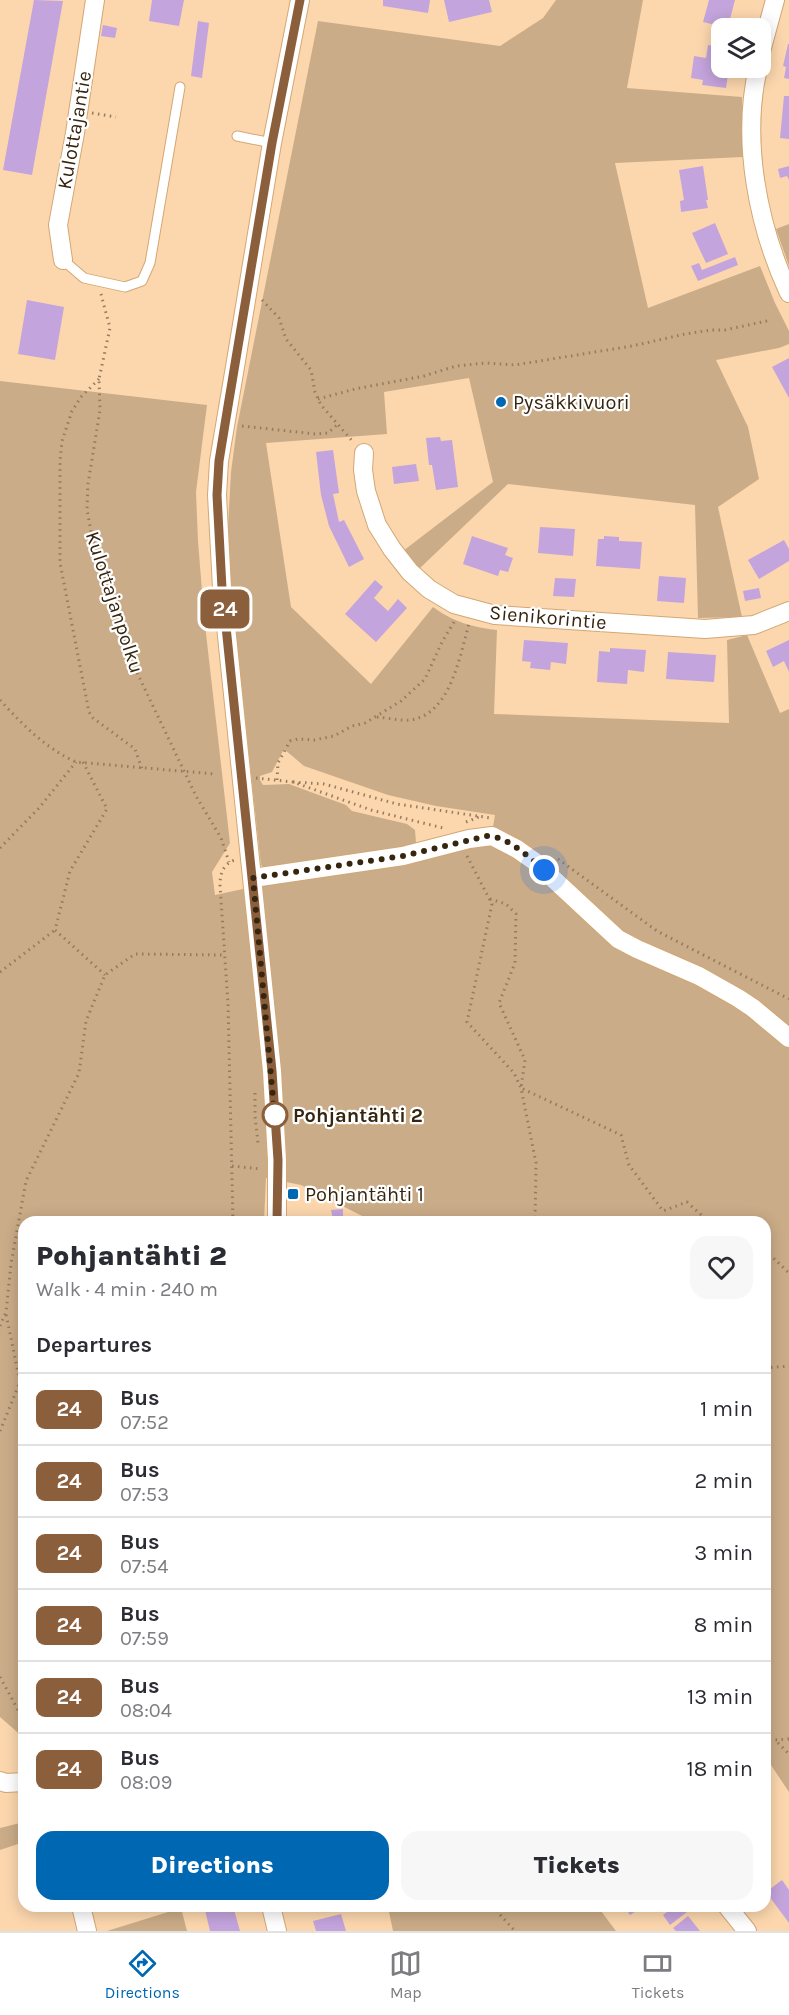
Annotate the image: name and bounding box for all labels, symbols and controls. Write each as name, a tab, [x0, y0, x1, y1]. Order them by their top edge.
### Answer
map controls	[711, 18, 771, 78]
button: layers	[711, 18, 771, 78]
street label: Kulottajantie	[53, 69, 96, 191]
place label: Pysäkkivuori	[513, 391, 630, 414]
marker: Pysäkkivuori	[494, 395, 508, 409]
street label: Kulottajanpolku	[81, 528, 148, 676]
line badge: 24	[198, 590, 252, 628]
text: 24	[212, 597, 238, 621]
street label: Sienikorintie	[488, 601, 608, 634]
your location	[529, 855, 559, 885]
marker: Pohjantähti 2	[262, 1102, 288, 1128]
place label: Pohjantähti 2	[293, 1104, 423, 1127]
place label: Pohjantähti 1	[305, 1183, 424, 1206]
marker: Pohjantähti 1	[286, 1187, 300, 1201]
button: heart	[690, 1236, 753, 1299]
text: Pohjantähti 2	[36, 1239, 227, 1272]
text: Walk · 4 min · 240 m	[36, 1278, 218, 1301]
text: Departures	[36, 1332, 152, 1358]
text: Bus	[120, 1385, 160, 1411]
text: 1 min	[700, 1396, 753, 1422]
text: 24	[56, 1397, 82, 1421]
text: 07:52	[120, 1411, 169, 1434]
text: Bus	[120, 1457, 160, 1483]
text: 2 min	[695, 1468, 753, 1494]
text: 24	[56, 1469, 82, 1493]
text: 07:53	[120, 1483, 169, 1506]
text: Bus	[120, 1529, 160, 1555]
text: 3 min	[694, 1540, 753, 1566]
text: 24	[56, 1541, 82, 1565]
text: 07:54	[120, 1555, 168, 1578]
text: Bus	[120, 1601, 160, 1627]
text: 8 min	[694, 1612, 753, 1638]
text: 24	[56, 1613, 82, 1637]
text: 07:59	[120, 1627, 169, 1650]
text: Bus	[120, 1673, 160, 1699]
text: 13 min	[687, 1684, 753, 1710]
text: 24	[56, 1685, 82, 1709]
text: 08:04	[120, 1699, 172, 1722]
text: Bus	[120, 1745, 160, 1771]
text: 18 min	[687, 1756, 753, 1782]
text: 24	[56, 1757, 82, 1781]
text: 08:09	[120, 1771, 172, 1794]
button: Directions	[36, 1831, 389, 1900]
button: Tickets	[401, 1831, 753, 1900]
tab: Directions	[105, 1947, 180, 2002]
tab: Map	[389, 1947, 422, 2002]
tab: Tickets	[632, 1947, 684, 2002]

